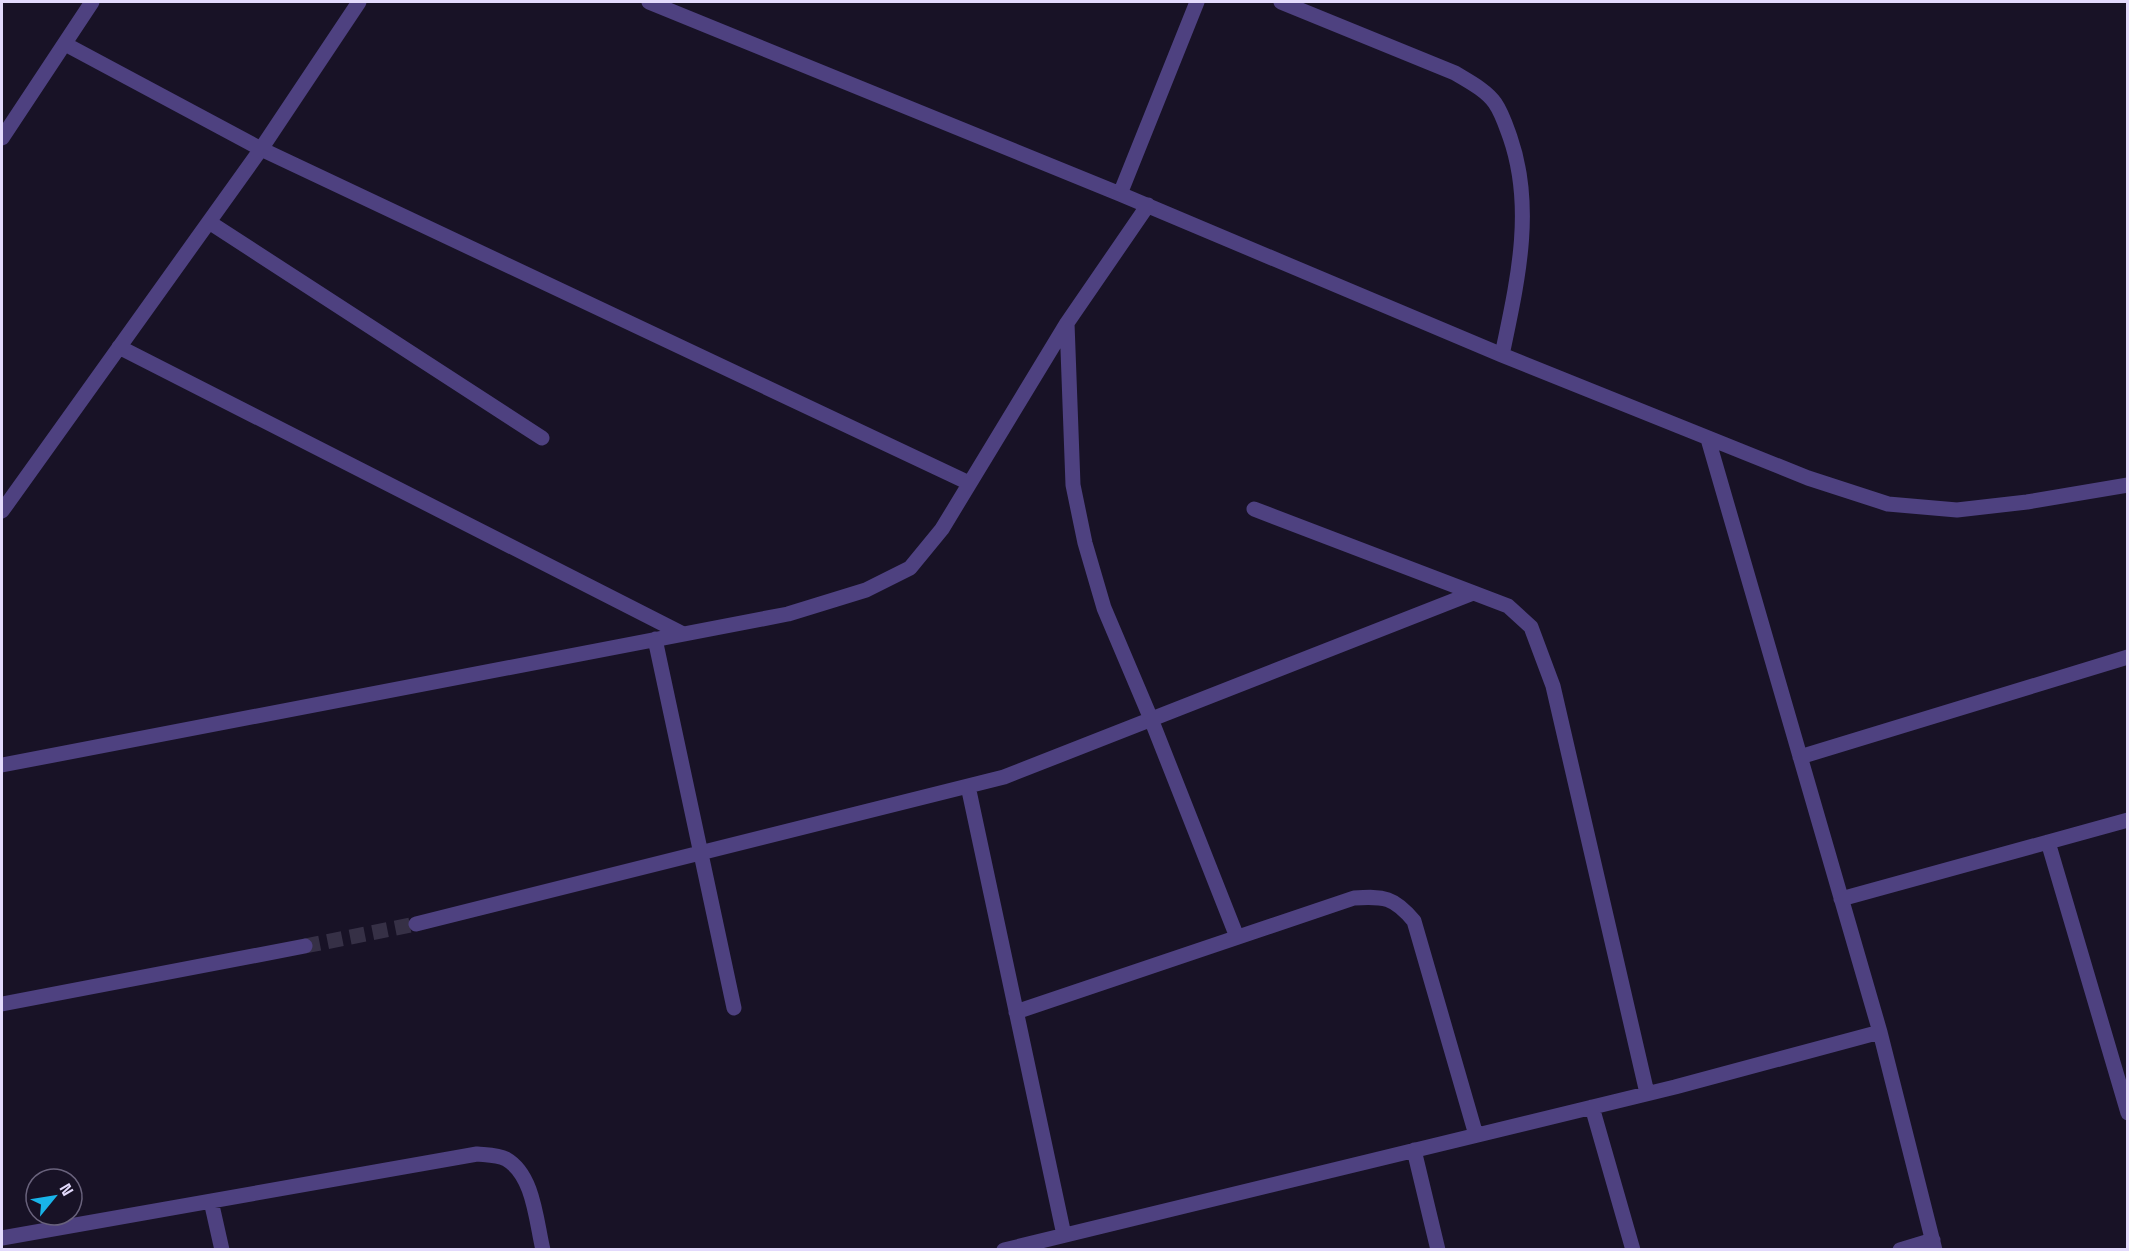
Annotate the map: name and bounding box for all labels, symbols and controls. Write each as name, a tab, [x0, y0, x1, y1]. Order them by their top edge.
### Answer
north arrow	[24, 1167, 84, 1227]
text: N	[55, 1180, 78, 1200]

